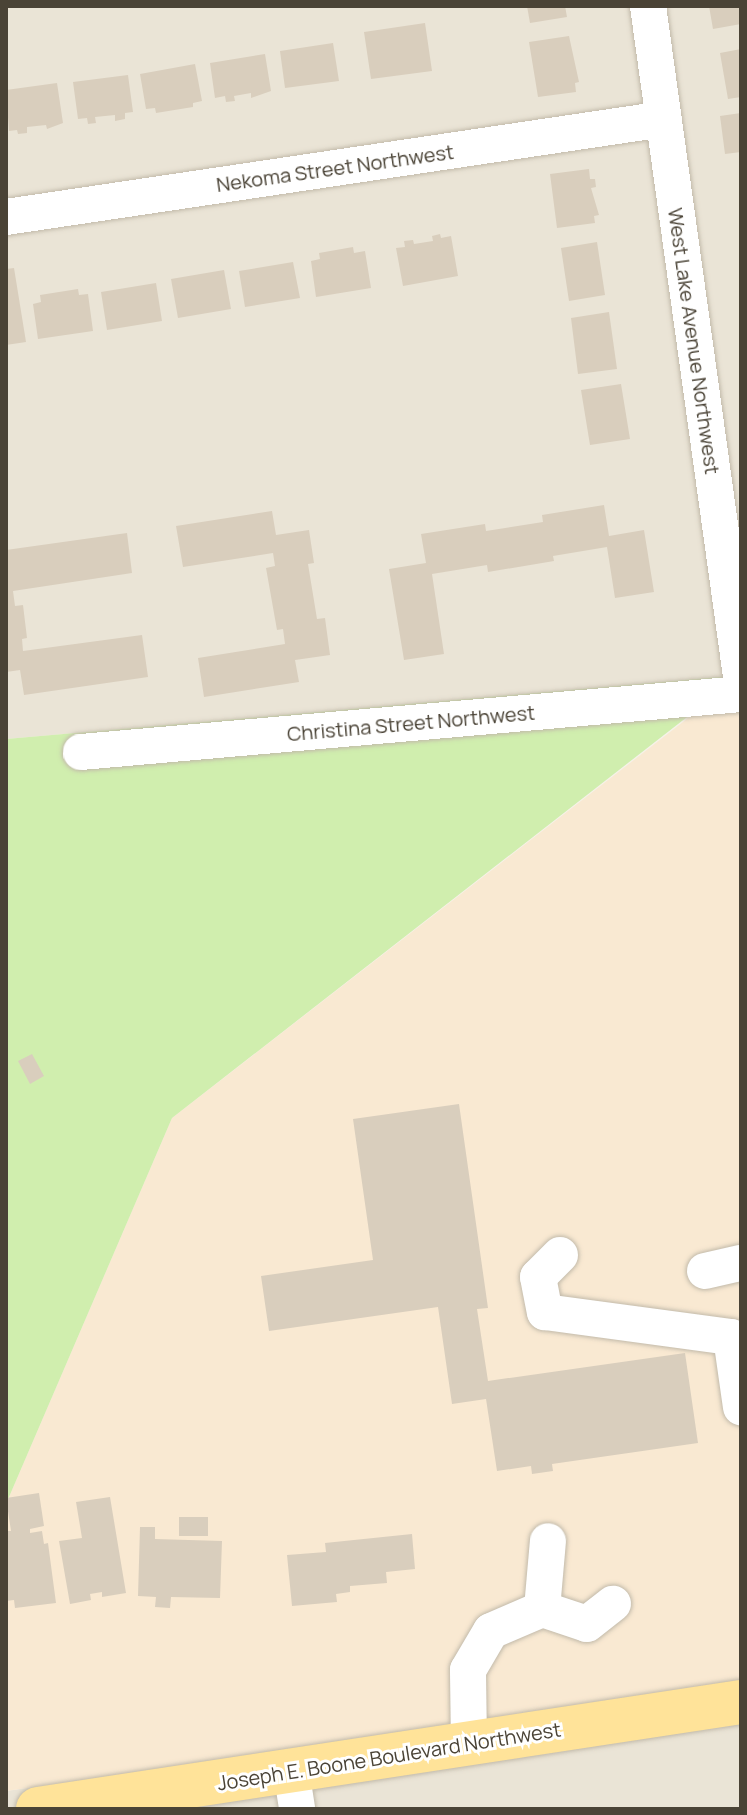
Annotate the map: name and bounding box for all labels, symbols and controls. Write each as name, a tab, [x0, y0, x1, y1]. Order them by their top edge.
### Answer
street label: Nekoma Street Northwest	[215, 139, 455, 197]
street label: West Lake Avenue Northwest	[663, 206, 725, 476]
street label: Christina Street Northwest	[286, 700, 536, 746]
street label: Joseph E. Boone Boulevard Northwest	[215, 1717, 563, 1795]

